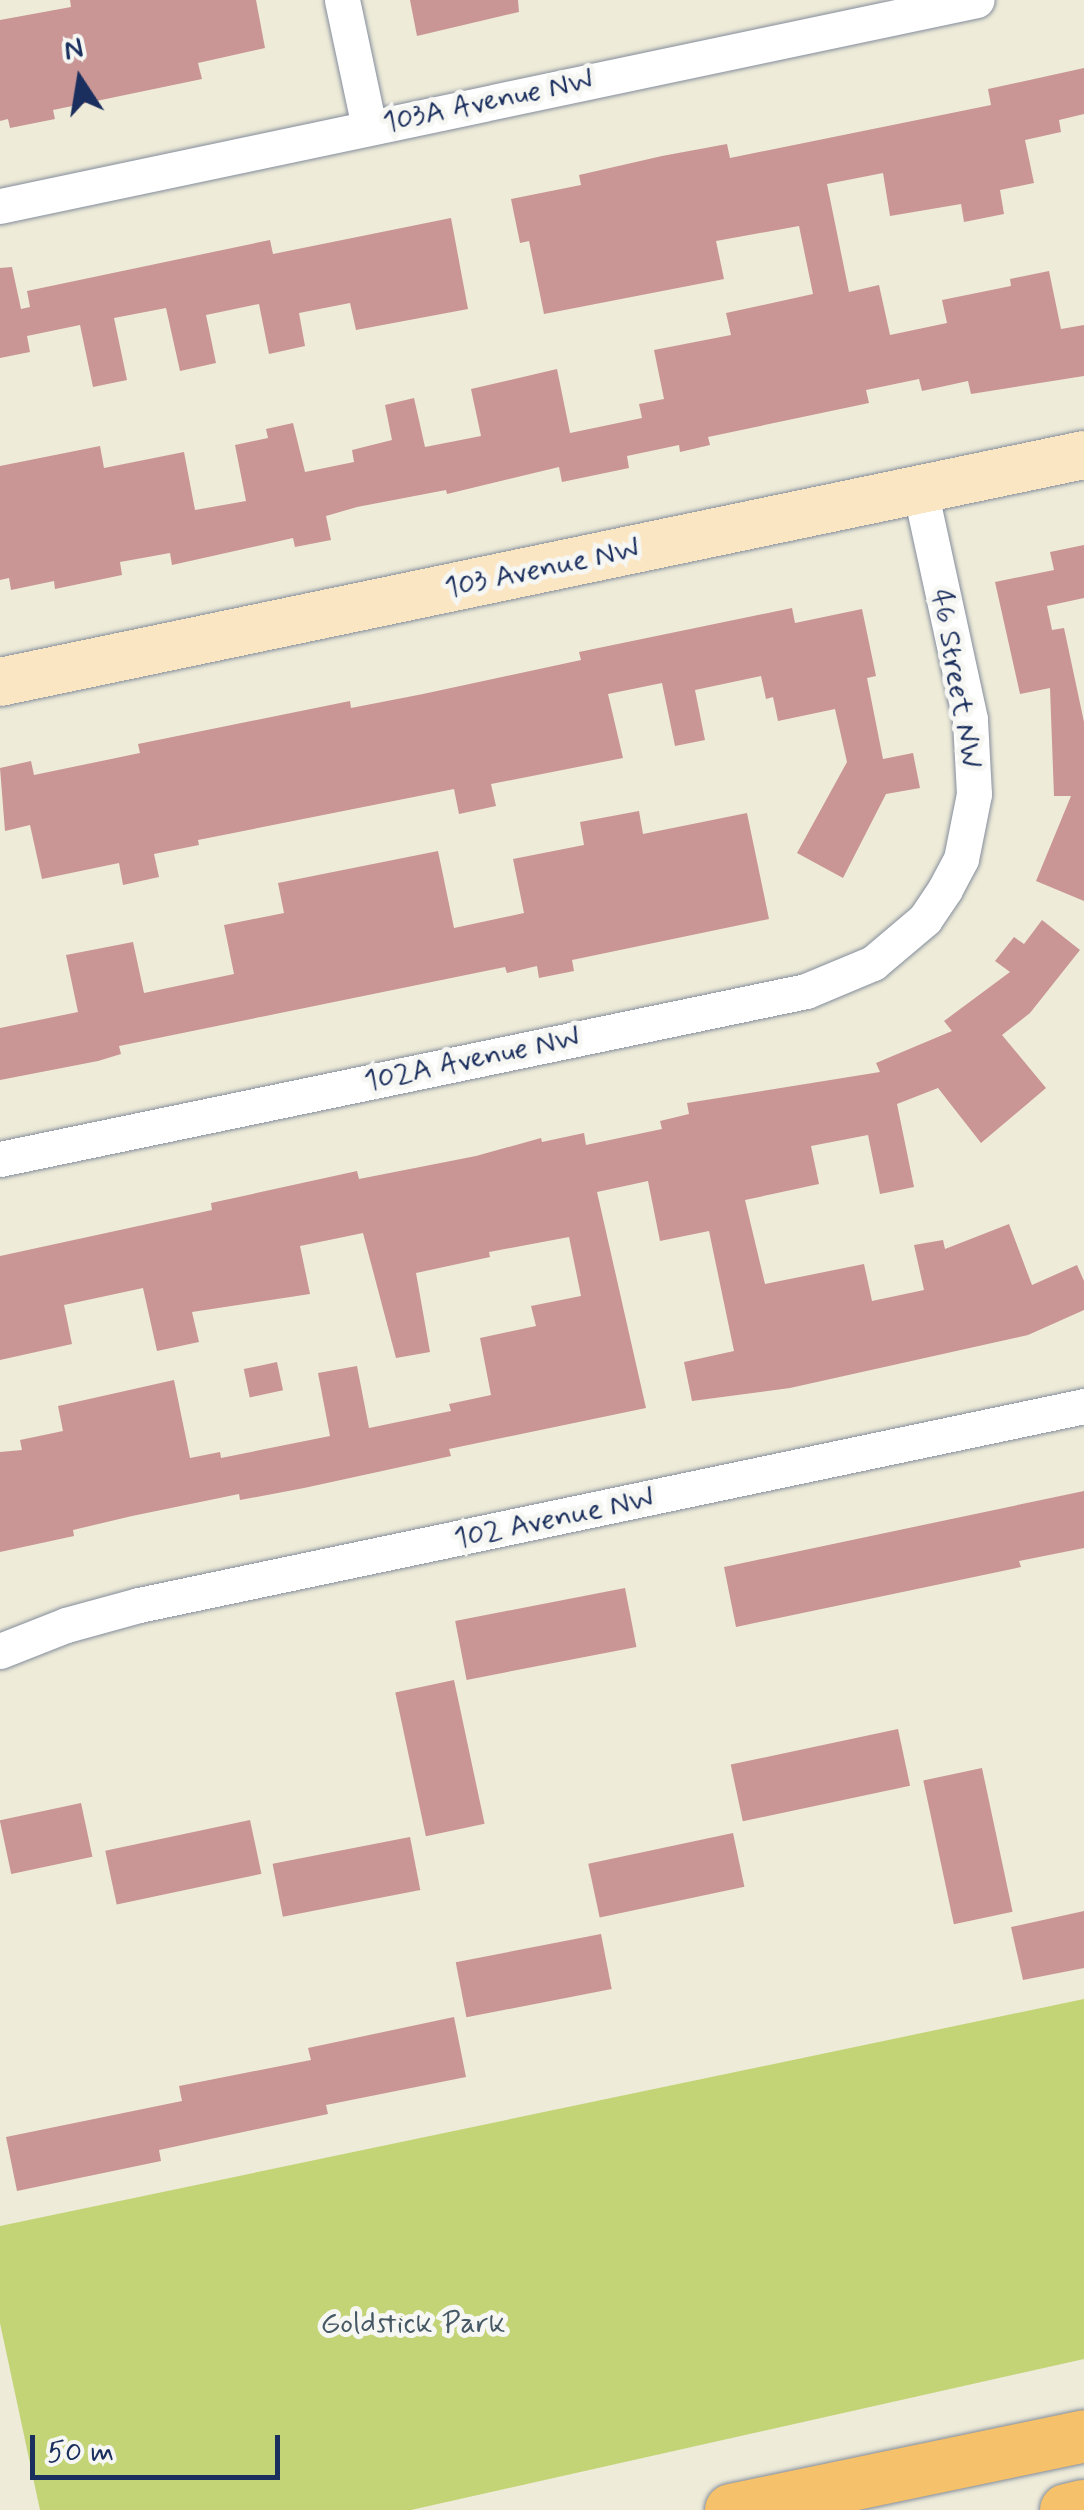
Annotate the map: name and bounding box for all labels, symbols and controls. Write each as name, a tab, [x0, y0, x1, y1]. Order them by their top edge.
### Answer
north arrow	[30, 30, 130, 130]
text: N	[61, 30, 87, 70]
street label: 103A Avenue NW	[378, 62, 598, 142]
street label: 103 Avenue NW	[441, 531, 643, 607]
street label: 46 Street NW	[923, 587, 989, 771]
street label: 102A Avenue NW	[359, 1019, 585, 1101]
street label: 102 Avenue NW	[451, 1480, 657, 1558]
park label: Goldstick Park	[323, 2306, 503, 2342]
scale bar	[35, 2415, 285, 2477]
text: 50 m	[47, 2433, 114, 2472]

